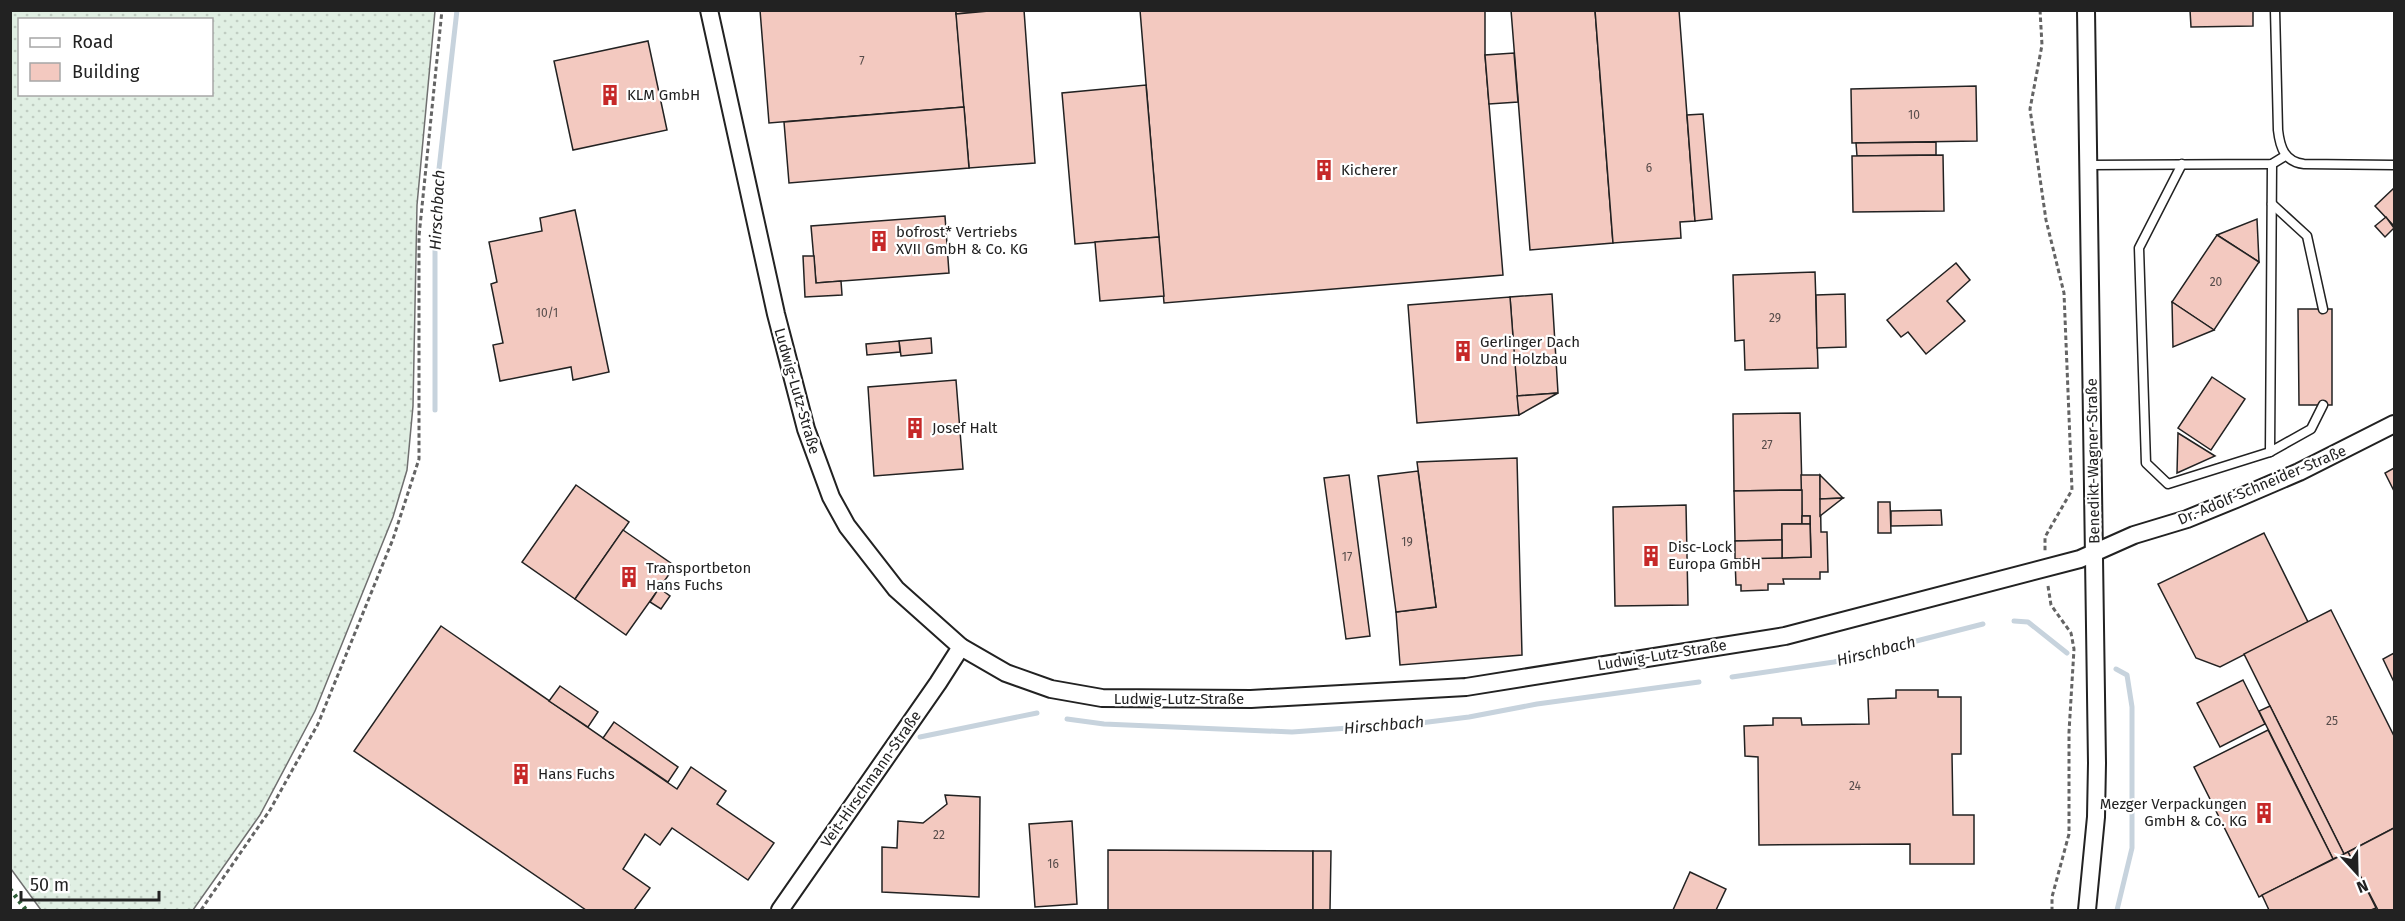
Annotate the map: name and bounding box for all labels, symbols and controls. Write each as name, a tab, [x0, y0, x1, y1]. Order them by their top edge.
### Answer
legend	[18, 18, 213, 96]
text: Road	[72, 31, 114, 53]
house number: 7	[859, 54, 865, 68]
text: Building	[72, 61, 140, 83]
building icon: KLM GmbH	[598, 83, 622, 107]
place label: KLM GmbH	[627, 86, 700, 104]
house number: 10	[1908, 108, 1920, 122]
building icon: Kicherer	[1312, 158, 1336, 182]
place label: Kicherer	[1341, 161, 1398, 179]
house number: 6	[1646, 161, 1652, 175]
water label: Hirschbach	[425, 169, 449, 251]
place label: bofrost* Vertriebs XVII GmbH & Co. KG	[896, 223, 1028, 258]
building icon: bofrost* Vertriebs XVII GmbH & Co. KG	[867, 229, 891, 253]
house number: 20	[2210, 275, 2223, 289]
house number: 10/1	[536, 306, 558, 320]
house number: 29	[1769, 311, 1781, 325]
street label: Ludwig-Lutz-Straße	[770, 326, 824, 456]
place label: Gerlinger Dach Und Holzbau	[1480, 333, 1580, 368]
building icon: Gerlinger Dach Und Holzbau	[1451, 339, 1475, 363]
street label: Benedikt-Wagner-Straße	[2083, 378, 2103, 544]
building icon: Josef Halt	[903, 416, 927, 440]
place label: Josef Halt	[932, 419, 998, 437]
house number: 27	[1761, 438, 1773, 452]
street label: Dr.-Adolf-Schneider-Straße	[2175, 441, 2349, 529]
house number: 19	[1401, 535, 1413, 549]
place label: Disc-Lock Europa GmbH	[1668, 538, 1761, 573]
building icon: Disc-Lock Europa GmbH	[1639, 544, 1663, 568]
house number: 17	[1342, 550, 1352, 564]
place label: Transportbeton Hans Fuchs	[646, 559, 751, 594]
building icon: Transportbeton Hans Fuchs	[617, 565, 641, 589]
water label: Hirschbach	[1835, 632, 1917, 670]
street label: Ludwig-Lutz-Straße	[1596, 636, 1728, 674]
street label: Ludwig-Lutz-Straße	[1114, 690, 1244, 708]
street label: Veit-Hirschmann-Straße	[817, 707, 925, 851]
water label: Hirschbach	[1343, 712, 1425, 738]
house number: 25	[2326, 714, 2338, 728]
building icon: Hans Fuchs	[509, 762, 533, 786]
place label: Hans Fuchs	[538, 765, 615, 783]
house number: 24	[1849, 779, 1862, 793]
place label: Mezger Verpackungen GmbH & Co. KG	[2100, 795, 2247, 830]
building icon: Mezger Verpackungen GmbH & Co. KG	[2252, 801, 2276, 825]
house number: 22	[933, 828, 945, 842]
north arrow	[2327, 843, 2387, 903]
house number: 16	[1047, 857, 1059, 871]
scale bar	[21, 864, 159, 902]
text: 50 m	[30, 874, 69, 896]
text: N	[2354, 876, 2371, 897]

